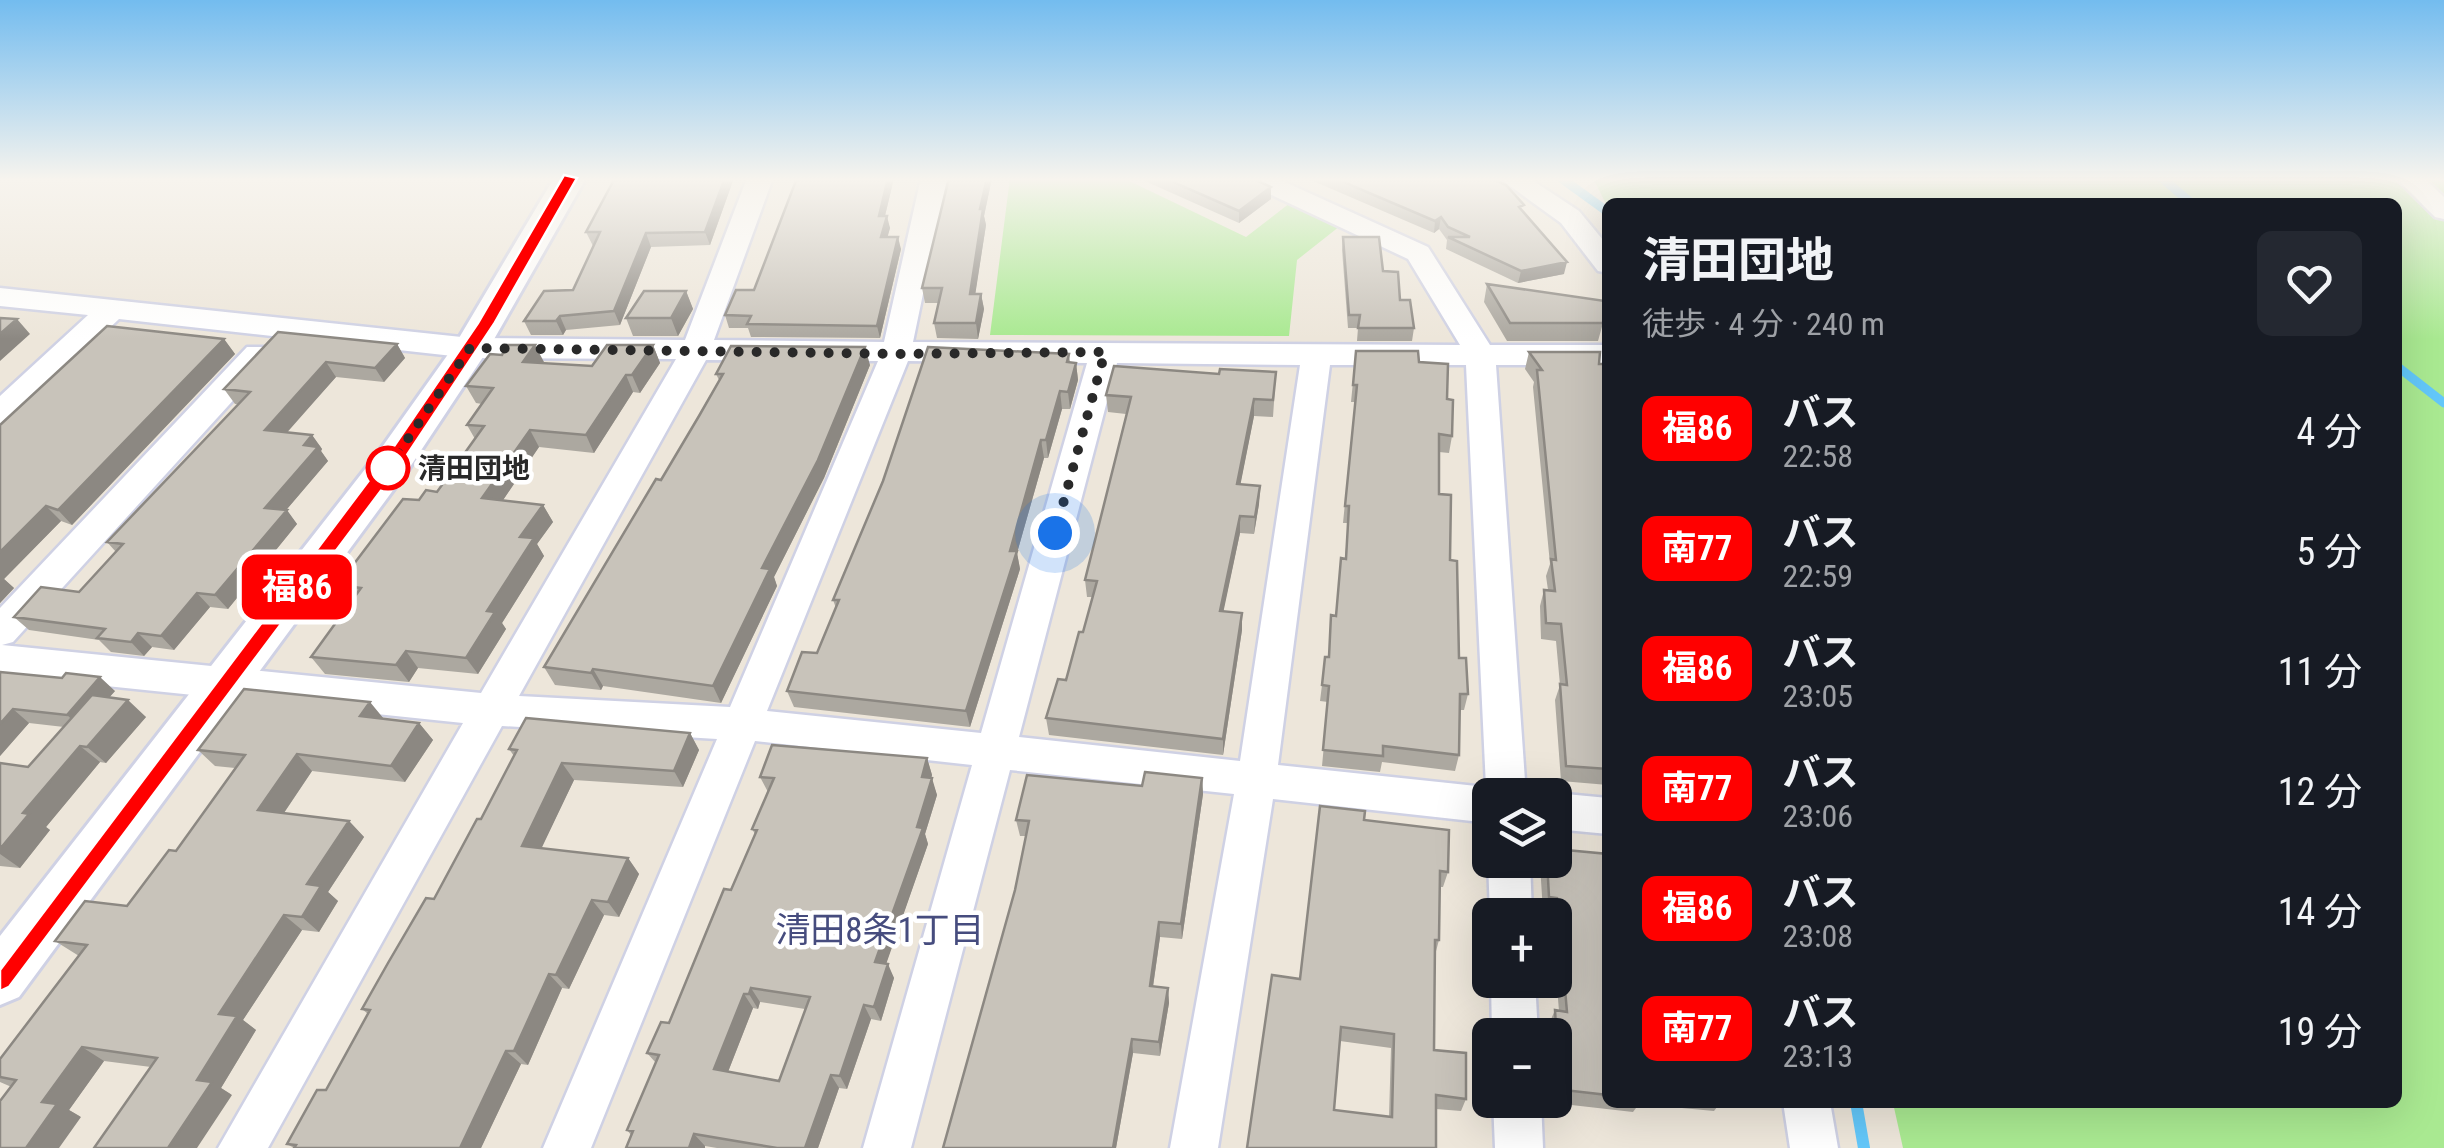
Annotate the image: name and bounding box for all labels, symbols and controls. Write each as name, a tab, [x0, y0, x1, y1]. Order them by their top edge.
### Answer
button: heart	[2257, 231, 2362, 336]
text: 清田団地	[1642, 232, 1834, 289]
text: 徒歩 · 4 分 · 240 m	[1642, 305, 1885, 343]
text: バス	[1782, 391, 1858, 435]
text: 福86	[1662, 408, 1732, 449]
text: 4 分	[2297, 410, 2362, 454]
text: 22:58	[1782, 437, 1853, 475]
marker: 清田団地	[367, 447, 409, 489]
place label: 清田団地	[418, 452, 530, 485]
your location	[1030, 508, 1080, 558]
text: バス	[1782, 511, 1858, 555]
text: 南77	[1662, 528, 1732, 569]
text: 5 分	[2297, 530, 2362, 574]
line badge: 福86	[240, 554, 354, 620]
text: 22:59	[1782, 557, 1853, 595]
text: 福86	[262, 567, 332, 608]
text: バス	[1782, 631, 1858, 675]
text: 福86	[1662, 648, 1732, 689]
text: 11 分	[2278, 650, 2362, 694]
text: 23:05	[1782, 677, 1853, 715]
text: バス	[1782, 751, 1858, 795]
text: 南77	[1662, 768, 1732, 809]
text: 12 分	[2278, 770, 2362, 814]
map controls	[1472, 778, 1572, 1118]
button: layers	[1472, 778, 1572, 878]
text: 23:06	[1782, 797, 1853, 835]
text: バス	[1782, 871, 1858, 915]
text: 福86	[1662, 888, 1732, 929]
text: 14 分	[2278, 890, 2362, 934]
button: +	[1472, 898, 1572, 998]
district label: 清田8条1丁目	[775, 910, 985, 951]
text: 23:08	[1782, 917, 1853, 955]
text: バス	[1782, 991, 1858, 1035]
text: 南77	[1662, 1008, 1732, 1049]
text: 19 分	[2278, 1010, 2362, 1054]
button: −	[1472, 1018, 1572, 1118]
text: 23:13	[1782, 1037, 1853, 1075]

